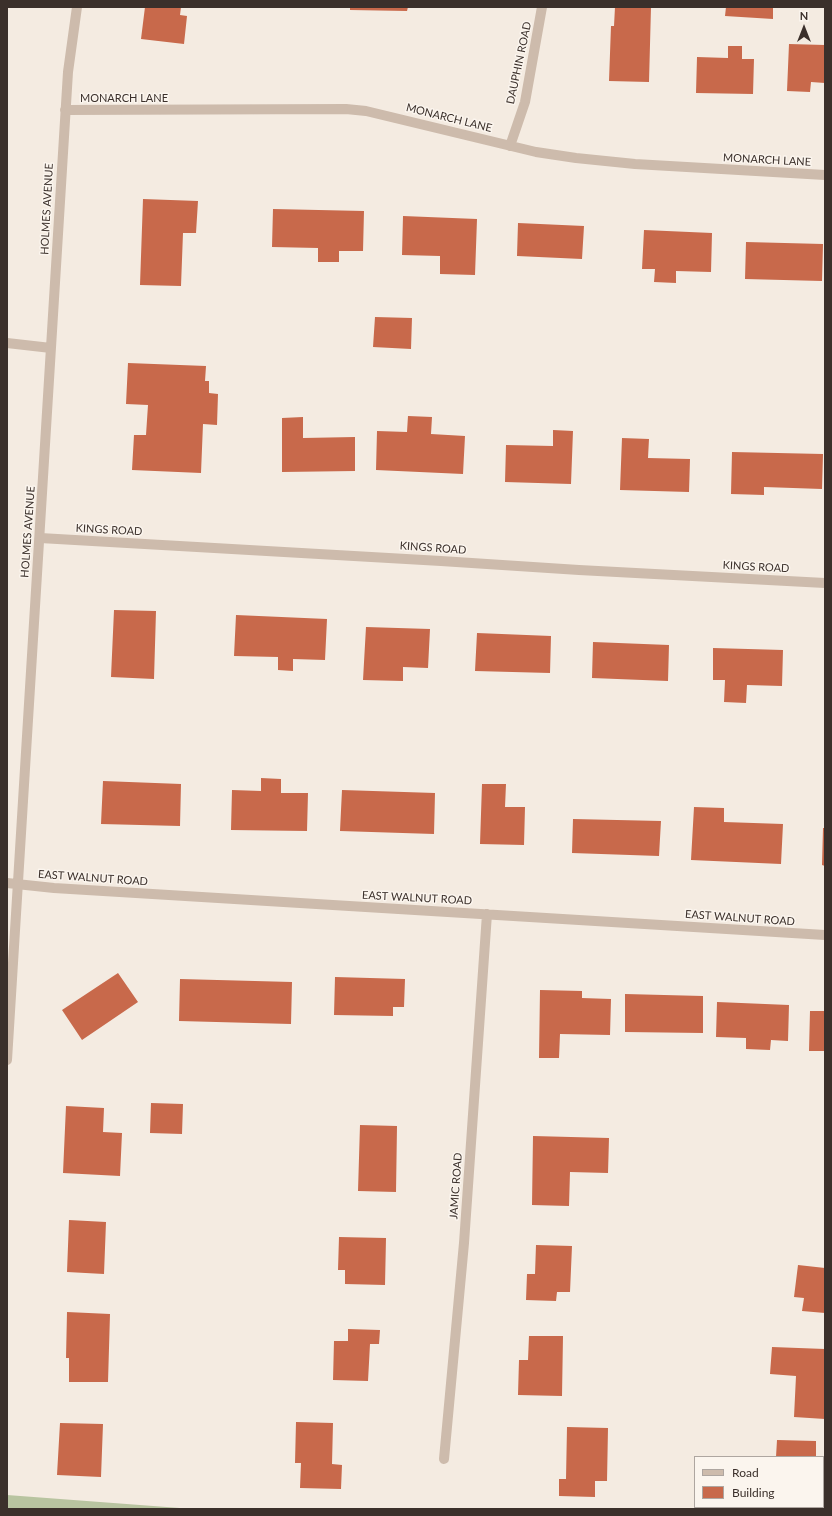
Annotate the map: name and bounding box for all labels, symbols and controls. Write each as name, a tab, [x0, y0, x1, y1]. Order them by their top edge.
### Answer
north arrow	[784, 8, 824, 48]
text: N	[800, 9, 808, 22]
street label: DAUPHIN ROAD	[504, 21, 534, 105]
street label: MONARCH LANE	[80, 91, 168, 105]
street label: MONARCH LANE	[405, 101, 493, 135]
street label: MONARCH LANE	[723, 151, 811, 169]
street label: HOLMES AVENUE	[38, 163, 56, 255]
street label: HOLMES AVENUE	[18, 486, 38, 578]
street label: KINGS ROAD	[75, 522, 143, 538]
street label: KINGS ROAD	[399, 539, 467, 557]
street label: KINGS ROAD	[722, 559, 790, 575]
street label: EAST WALNUT ROAD	[38, 868, 148, 888]
street label: EAST WALNUT ROAD	[362, 889, 472, 907]
street label: EAST WALNUT ROAD	[685, 908, 795, 928]
street label: JAMIC ROAD	[447, 1152, 465, 1220]
legend	[694, 1456, 824, 1508]
text: Road	[732, 1465, 759, 1480]
text: Building	[732, 1485, 775, 1500]

